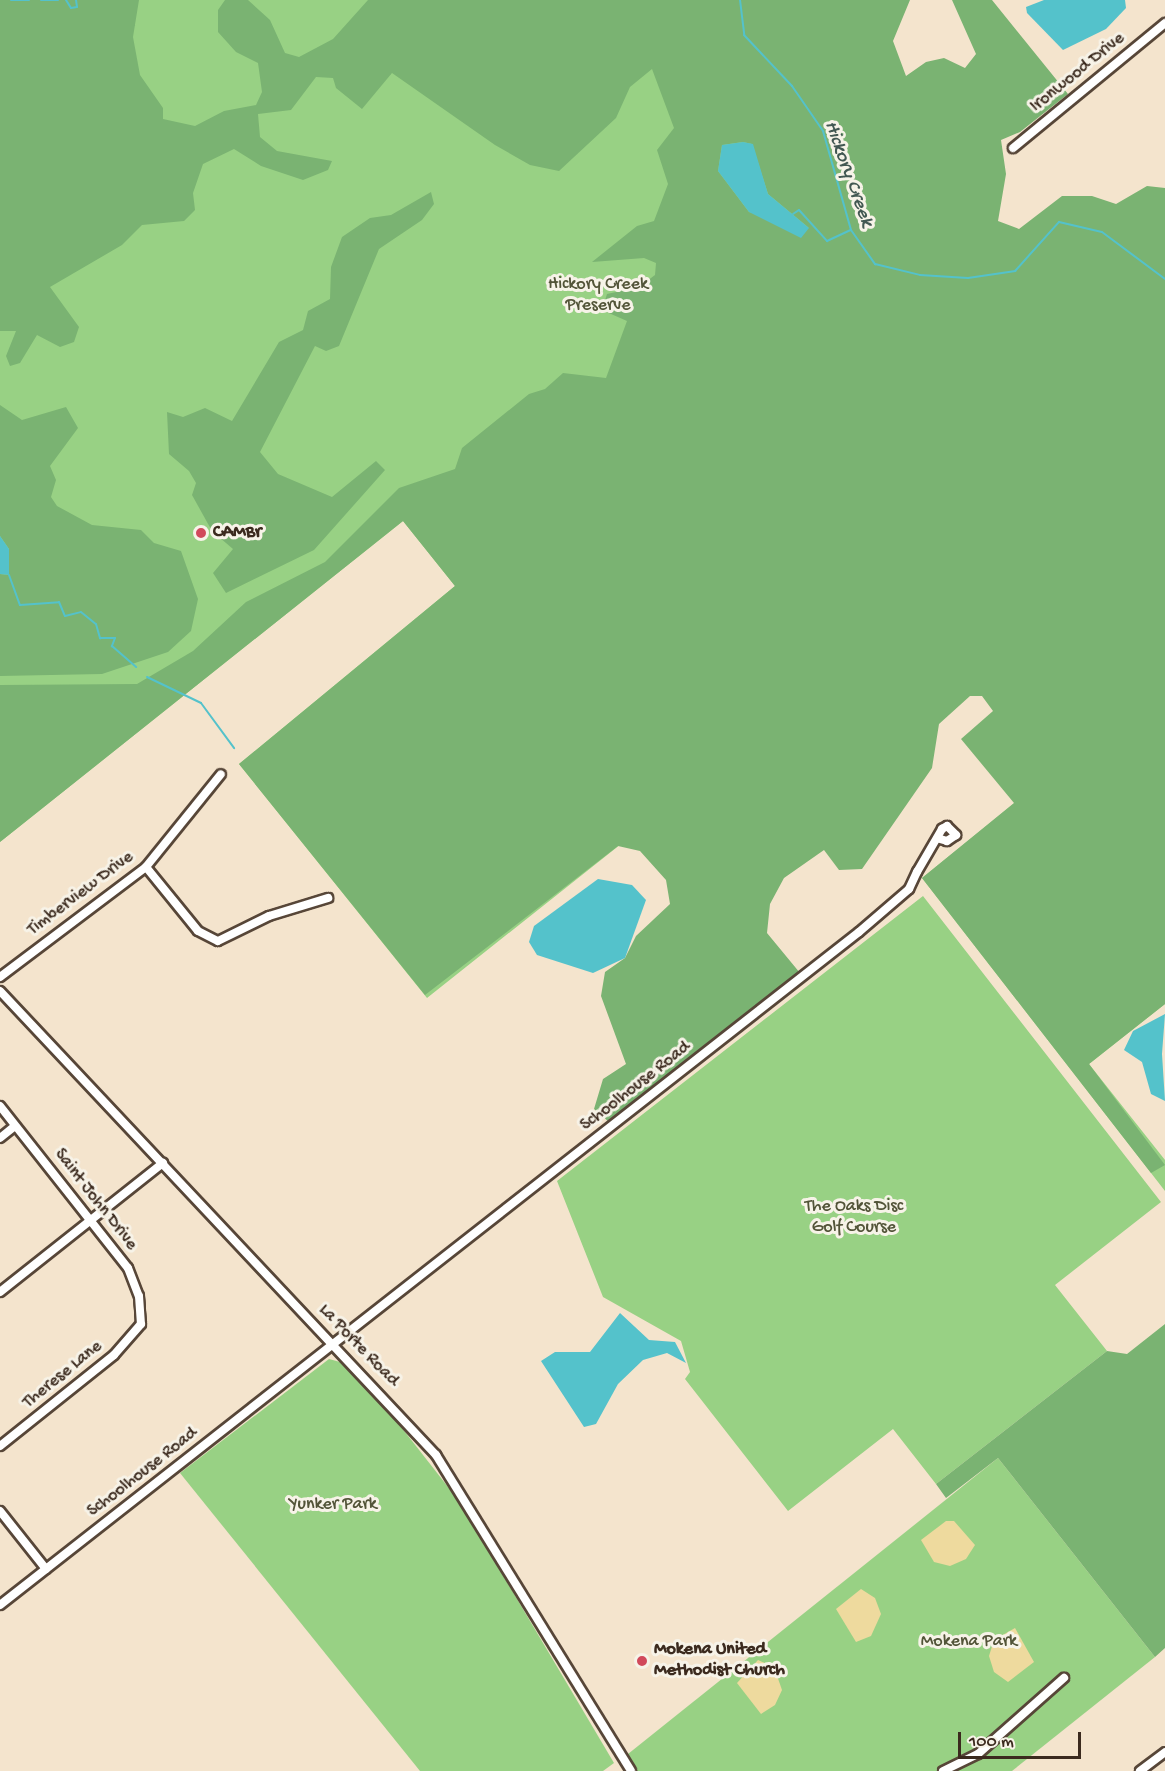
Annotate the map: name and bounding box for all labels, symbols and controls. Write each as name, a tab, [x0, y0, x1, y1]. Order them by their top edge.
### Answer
street label: Ironwood Drive	[1026, 28, 1130, 118]
water label: Hickory Creek	[818, 118, 878, 230]
park label: Hickory Creek Preserve	[548, 275, 648, 318]
place label: CAMBr	[213, 522, 261, 544]
marker: CAMBr	[194, 526, 208, 540]
street label: Timberview Drive	[24, 847, 138, 941]
street label: Schoolhouse Road	[577, 1037, 695, 1137]
street label: Saint John Drive	[49, 1145, 141, 1255]
park label: The Oaks Disc Golf Course	[805, 1197, 903, 1240]
street label: La Porte Road	[313, 1300, 403, 1392]
street label: Therese Lane	[19, 1336, 107, 1414]
street label: Schoolhouse Road	[84, 1423, 202, 1523]
park label: Yunker Park	[289, 1494, 377, 1516]
park label: Mokena Park	[921, 1631, 1017, 1653]
place label: Mokena United Methodist Church	[654, 1640, 785, 1682]
marker: Mokena United Methodist Church	[635, 1654, 649, 1668]
scale bar	[961, 1720, 1084, 1758]
text: 100 m	[969, 1732, 1014, 1753]

